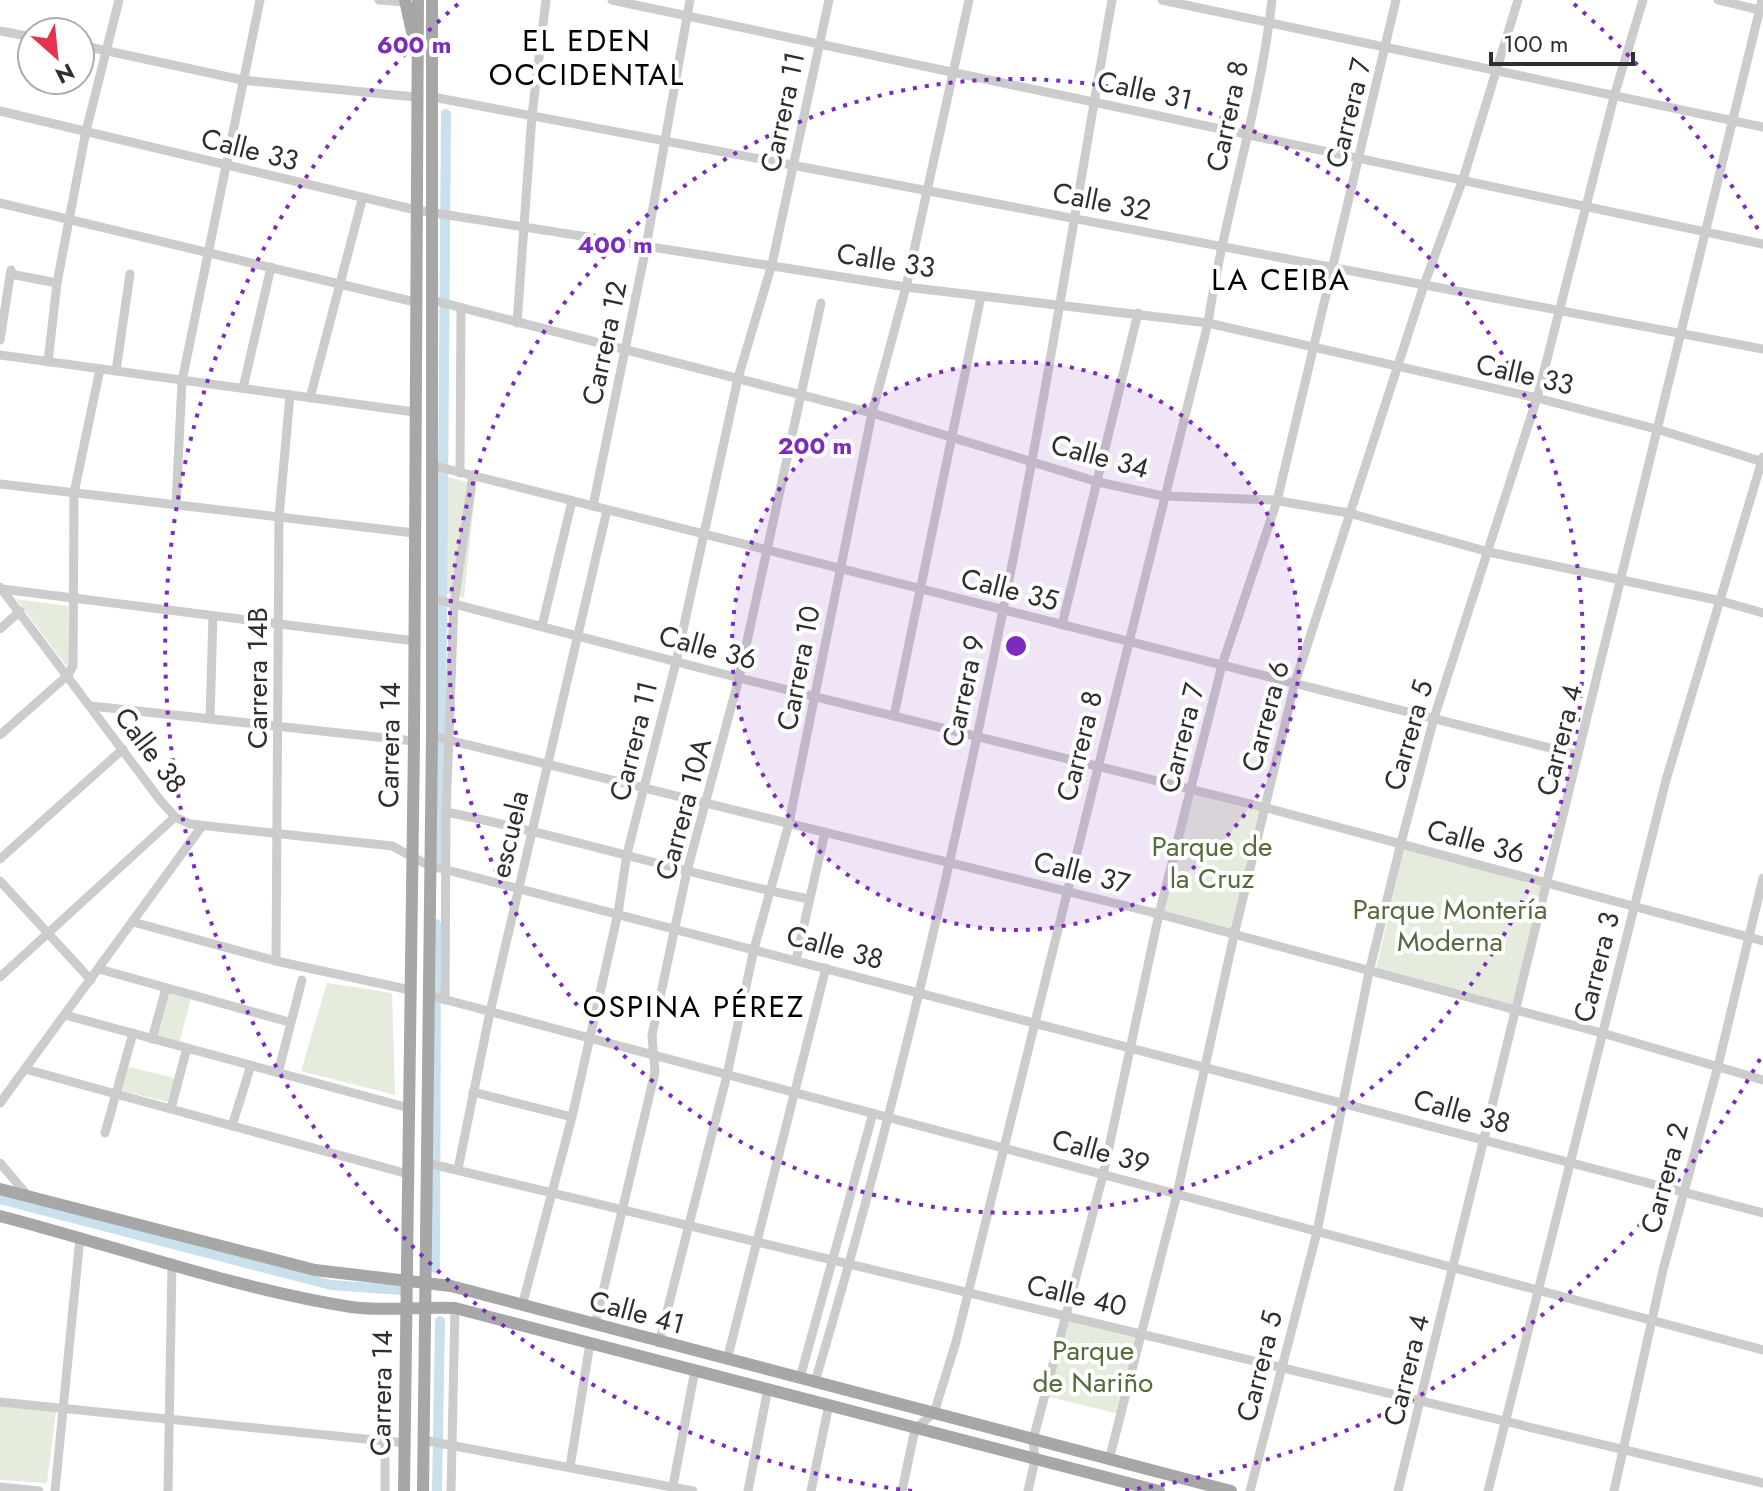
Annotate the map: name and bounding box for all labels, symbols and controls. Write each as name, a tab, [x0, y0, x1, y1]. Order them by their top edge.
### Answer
north arrow	[16, 16, 96, 96]
scale bar	[1491, 16, 1633, 66]
district label: EL EDEN OCCIDENTAL	[489, 19, 685, 96]
text: 100 m	[1503, 26, 1569, 61]
text: 600 m	[377, 27, 451, 62]
street label: Carrera 11	[750, 48, 815, 176]
street label: Carrera 7	[1315, 54, 1382, 172]
text: N	[50, 56, 80, 92]
street label: Carrera 8	[1196, 57, 1259, 175]
street label: Calle 31	[1094, 60, 1196, 121]
street label: Calle 33	[197, 118, 303, 181]
street label: Calle 32	[1049, 172, 1155, 231]
text: 400 m	[577, 227, 653, 262]
street label: Calle 33	[834, 233, 938, 288]
district label: LA CEIBA	[1211, 258, 1351, 301]
street label: Carrera 12	[571, 277, 638, 409]
street label: Calle 33	[1472, 343, 1578, 406]
street label: Calle 34	[1046, 424, 1153, 489]
text: 200 m	[778, 428, 852, 463]
street label: Calle 35	[957, 558, 1063, 621]
street label: Carrera 10	[766, 602, 831, 734]
street label: Carrera 14B	[237, 607, 278, 749]
street label: Calle 36	[654, 615, 761, 680]
street label: Carrera 9	[932, 631, 995, 751]
centre of rings	[1002, 632, 1030, 660]
street label: Carrera 6	[1231, 656, 1300, 776]
street label: Carrera 5	[1373, 675, 1444, 795]
street label: Carrera 11	[599, 677, 668, 806]
street label: Carrera 7	[1148, 679, 1215, 797]
street label: Carrera 4	[1526, 680, 1593, 800]
street label: Carrera 14	[368, 682, 411, 808]
street label: Carrera 8	[1046, 687, 1113, 806]
street label: Calle 38	[104, 698, 197, 802]
street label: Carrera 10A	[645, 733, 722, 885]
street label: escuela	[480, 787, 539, 882]
street label: Calle 36	[1422, 809, 1529, 874]
park label: Parque de la Cruz	[1151, 826, 1273, 899]
street label: Calle 37	[1029, 841, 1135, 904]
park label: Parque Montería Moderna	[1353, 889, 1547, 962]
street label: Carrera 3	[1563, 908, 1630, 1027]
street label: Calle 38	[782, 915, 888, 980]
district label: OSPINA PÉREZ	[583, 985, 805, 1028]
street label: Calle 38	[1409, 1079, 1515, 1144]
street label: Carrera 2	[1630, 1118, 1699, 1238]
street label: Calle 39	[1047, 1119, 1154, 1184]
street label: Calle 40	[1023, 1264, 1131, 1327]
street label: Calle 41	[585, 1280, 689, 1345]
street label: Carrera 5	[1226, 1306, 1293, 1426]
street label: Carrera 4	[1373, 1310, 1440, 1430]
street label: Carrera 14	[360, 1330, 403, 1456]
park label: Parque de Nariño	[1033, 1330, 1153, 1403]

